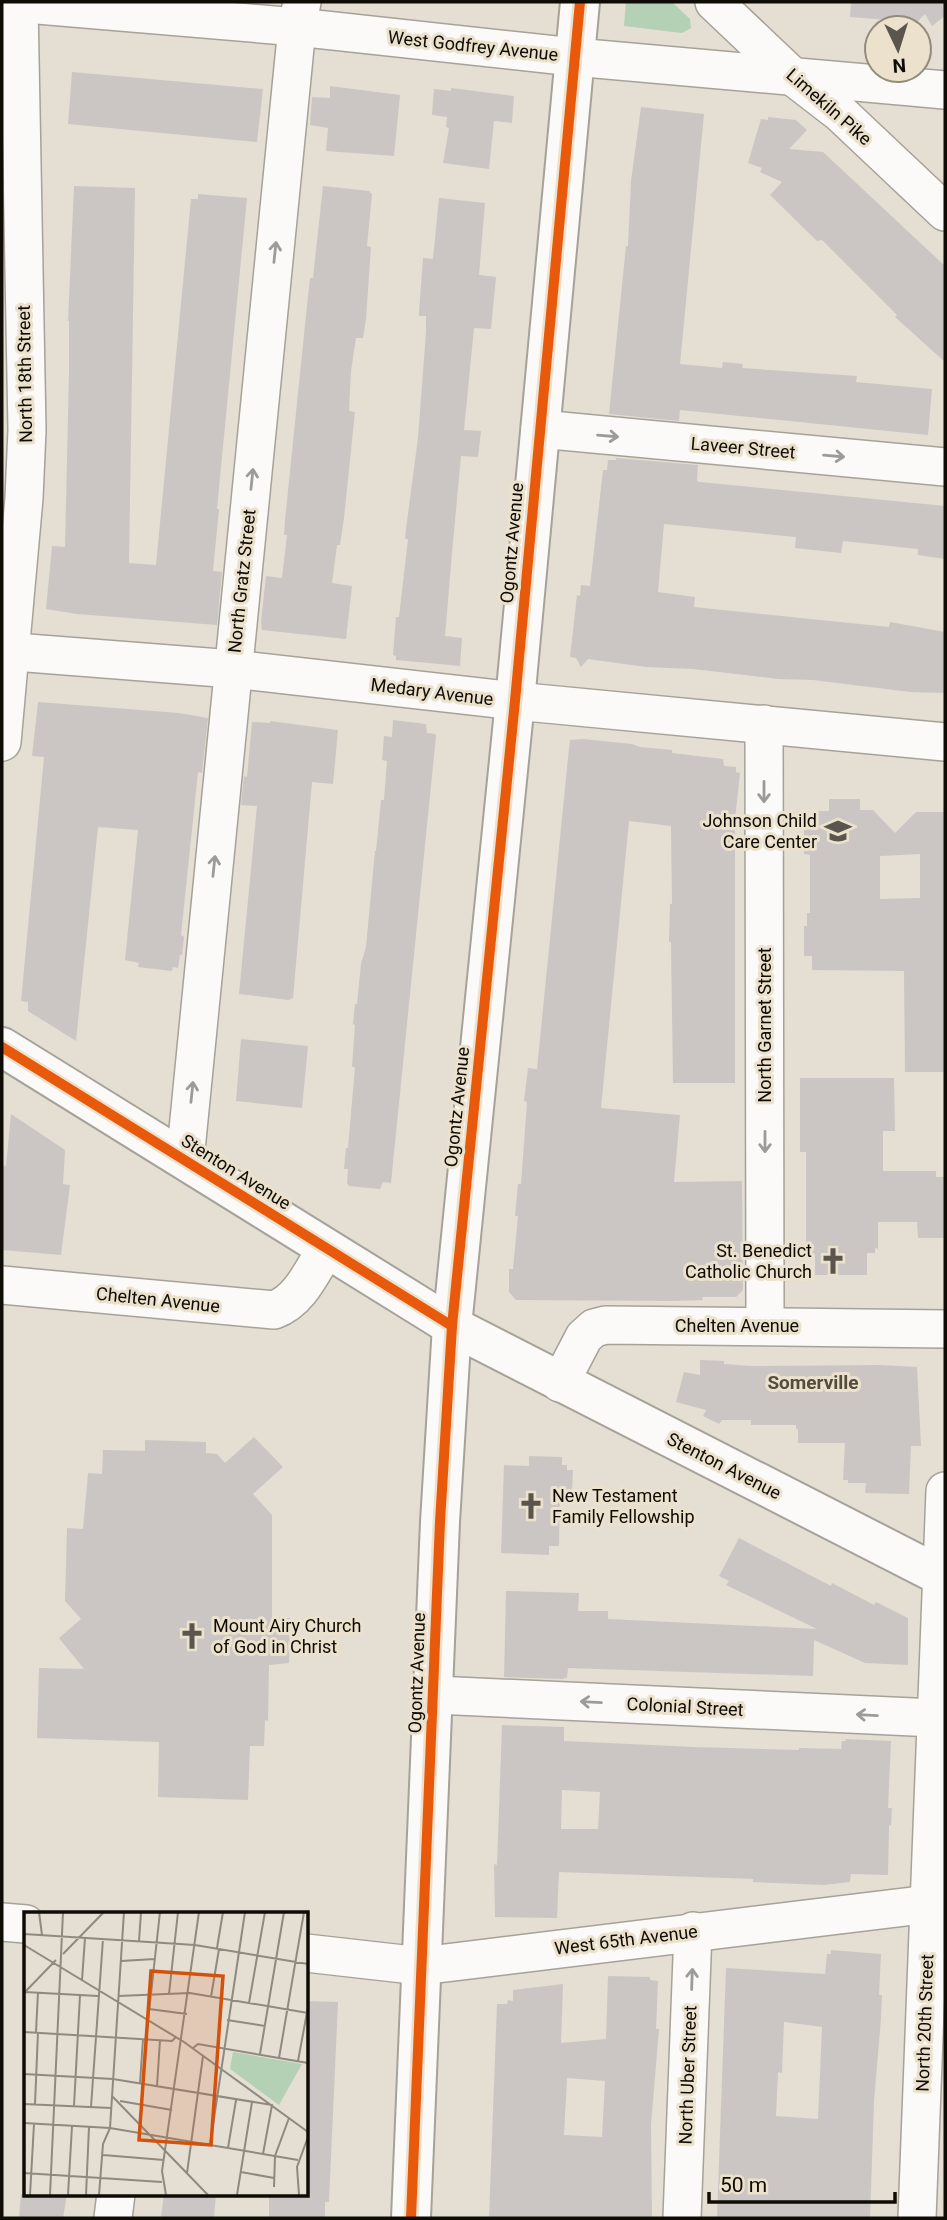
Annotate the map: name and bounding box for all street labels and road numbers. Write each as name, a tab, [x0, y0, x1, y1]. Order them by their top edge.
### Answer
street label: West Godfrey Avenue	[387, 26, 559, 65]
street label: Limekiln Pike	[782, 64, 876, 149]
street label: North 18th Street	[13, 305, 36, 443]
street label: Laveer Street	[690, 432, 796, 463]
street label: Ogontz Avenue	[496, 482, 527, 604]
street label: North Gratz Street	[224, 508, 260, 654]
street label: Medary Avenue	[370, 674, 495, 709]
street label: North Garnet Street	[754, 947, 775, 1103]
street label: Ogontz Avenue	[440, 1046, 473, 1168]
street label: Stenton Avenue	[178, 1129, 295, 1214]
street label: Chelten Avenue	[95, 1283, 221, 1316]
street label: Chelten Avenue	[675, 1315, 799, 1336]
street label: Stenton Avenue	[664, 1428, 785, 1503]
street label: Ogontz Avenue	[404, 1612, 429, 1734]
street label: Colonial Street	[626, 1693, 744, 1720]
street label: West 65th Avenue	[553, 1920, 699, 1959]
street label: North 20th Street	[912, 1954, 937, 2092]
street label: North Uber Street	[675, 2005, 700, 2145]

